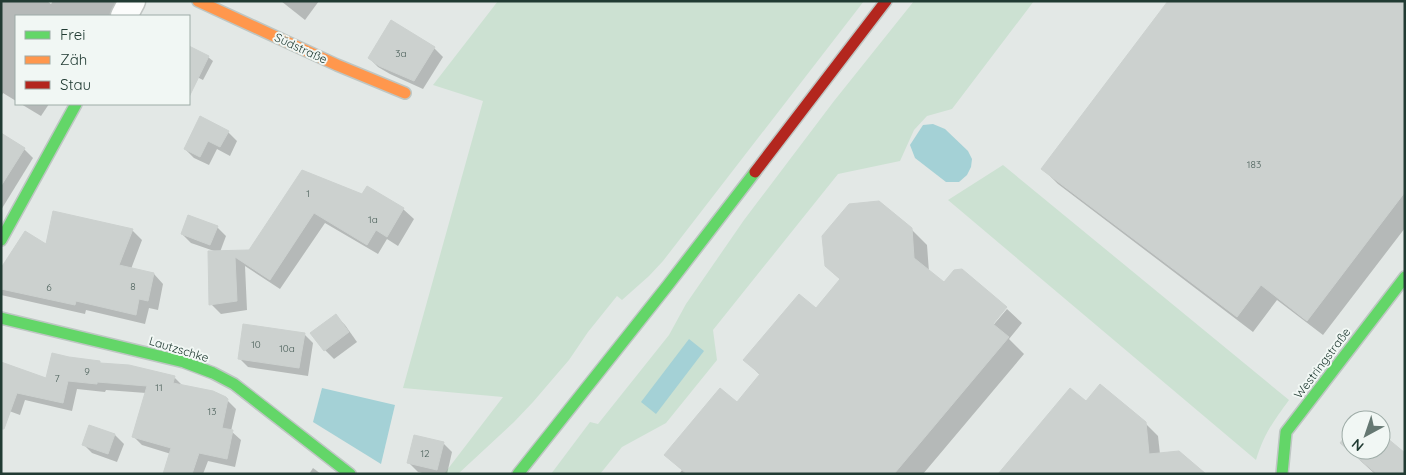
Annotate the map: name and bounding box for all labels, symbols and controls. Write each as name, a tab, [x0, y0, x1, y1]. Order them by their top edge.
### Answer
legend	[15, 15, 190, 105]
text: Frei	[60, 25, 86, 44]
street label: Südstraße	[272, 29, 330, 67]
house number: 3a	[395, 47, 407, 60]
text: Zäh	[60, 50, 87, 69]
text: Stau	[60, 75, 91, 94]
house number: 183	[1247, 158, 1261, 171]
house number: 1	[306, 187, 310, 200]
house number: 1a	[368, 213, 378, 226]
house number: 8	[130, 280, 136, 293]
house number: 6	[46, 281, 52, 294]
street label: Westringstraße	[1290, 324, 1354, 401]
street label: Lautzschke	[147, 333, 211, 365]
house number: 10	[251, 338, 261, 351]
house number: 10a	[279, 342, 295, 355]
house number: 9	[84, 365, 90, 378]
house number: 7	[54, 372, 60, 385]
house number: 11	[155, 381, 163, 394]
house number: 13	[208, 405, 216, 418]
north arrow	[1341, 410, 1391, 460]
text: N	[1348, 435, 1367, 455]
house number: 12	[420, 447, 430, 460]

